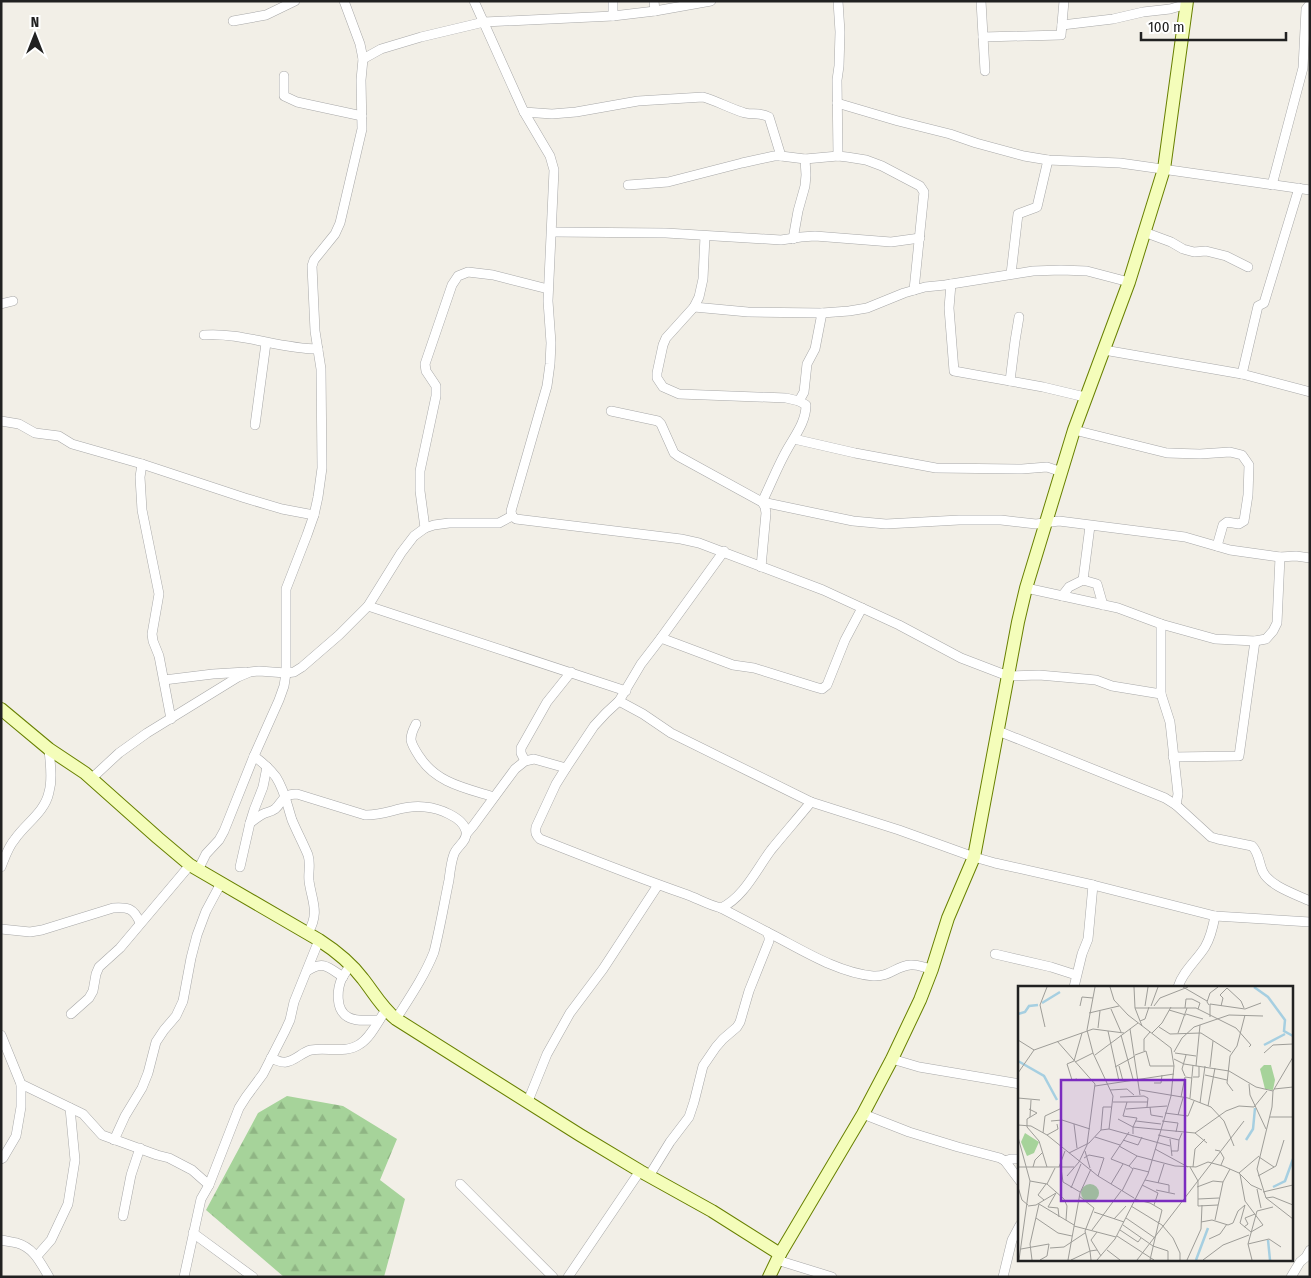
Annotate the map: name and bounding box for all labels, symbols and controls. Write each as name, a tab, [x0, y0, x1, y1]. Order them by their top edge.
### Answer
north arrow	[10, 10, 60, 60]
scale bar	[1141, 10, 1286, 42]
text: N	[31, 14, 39, 31]
text: 100 m	[1148, 18, 1185, 36]
inset map	[1018, 986, 1294, 1260]

